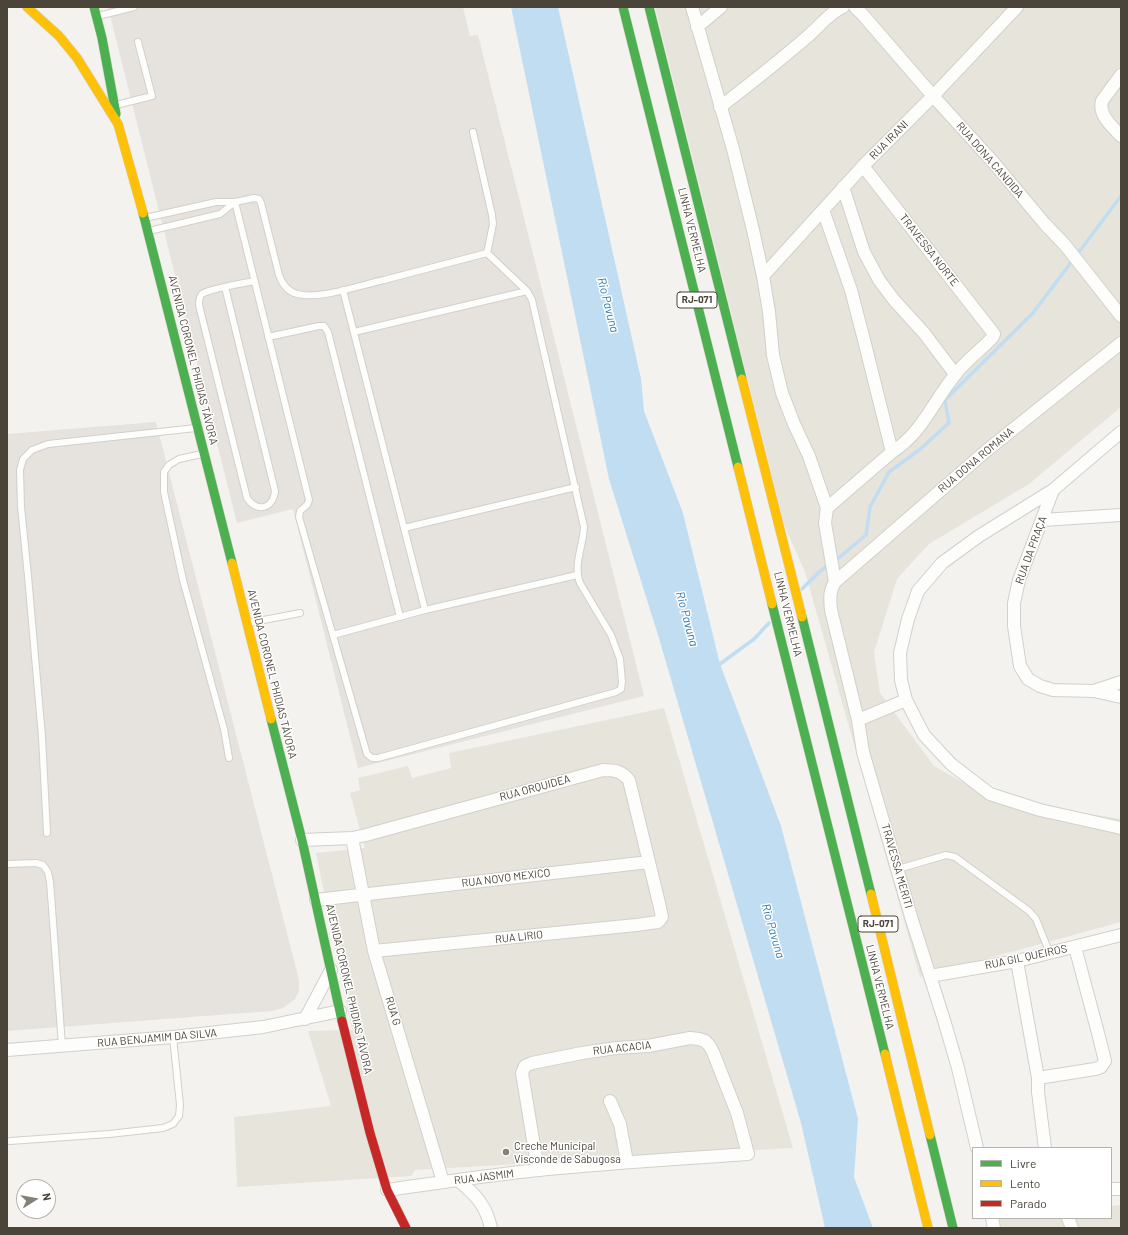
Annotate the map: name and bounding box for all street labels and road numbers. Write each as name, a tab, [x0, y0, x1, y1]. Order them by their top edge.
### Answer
street label: RUA IRANI	[867, 118, 911, 162]
street label: RUA DONA CANDIDA	[954, 119, 1026, 201]
street label: LINHA VERMELHA	[675, 186, 709, 274]
street label: TRAVESSA NORTE	[897, 211, 961, 289]
street label: AVENIDA CORONEL PHIDIAS TÁVORA	[166, 274, 220, 446]
road number: RJ-071	[677, 292, 717, 308]
street label: RUA DONA ROMANA	[935, 424, 1017, 496]
street label: RUA DA PRAÇA	[1013, 514, 1049, 586]
street label: LINHA VERMELHA	[771, 570, 805, 658]
street label: AVENIDA CORONEL PHIDIAS TÁVORA	[245, 588, 299, 760]
street label: RUA ORQUIDEA	[498, 772, 572, 804]
street label: TRAVESSA MERITI	[879, 822, 915, 910]
street label: RUA NOVO MEXICO	[461, 866, 551, 890]
street label: AVENIDA CORONEL PHIDIAS TÁVORA	[323, 903, 375, 1075]
road number: RJ-071	[858, 916, 898, 932]
street label: RUA LIRIO	[494, 928, 544, 946]
street label: RUA GIL QUEIROS	[984, 942, 1068, 972]
street label: LINHA VERMELHA	[863, 943, 897, 1031]
street label: RUA G	[382, 995, 404, 1027]
street label: RUA BENJAMIM DA SILVA	[97, 1026, 217, 1050]
street label: RUA ACACIA	[592, 1038, 652, 1058]
street label: RUA JASMIM	[453, 1167, 515, 1187]

